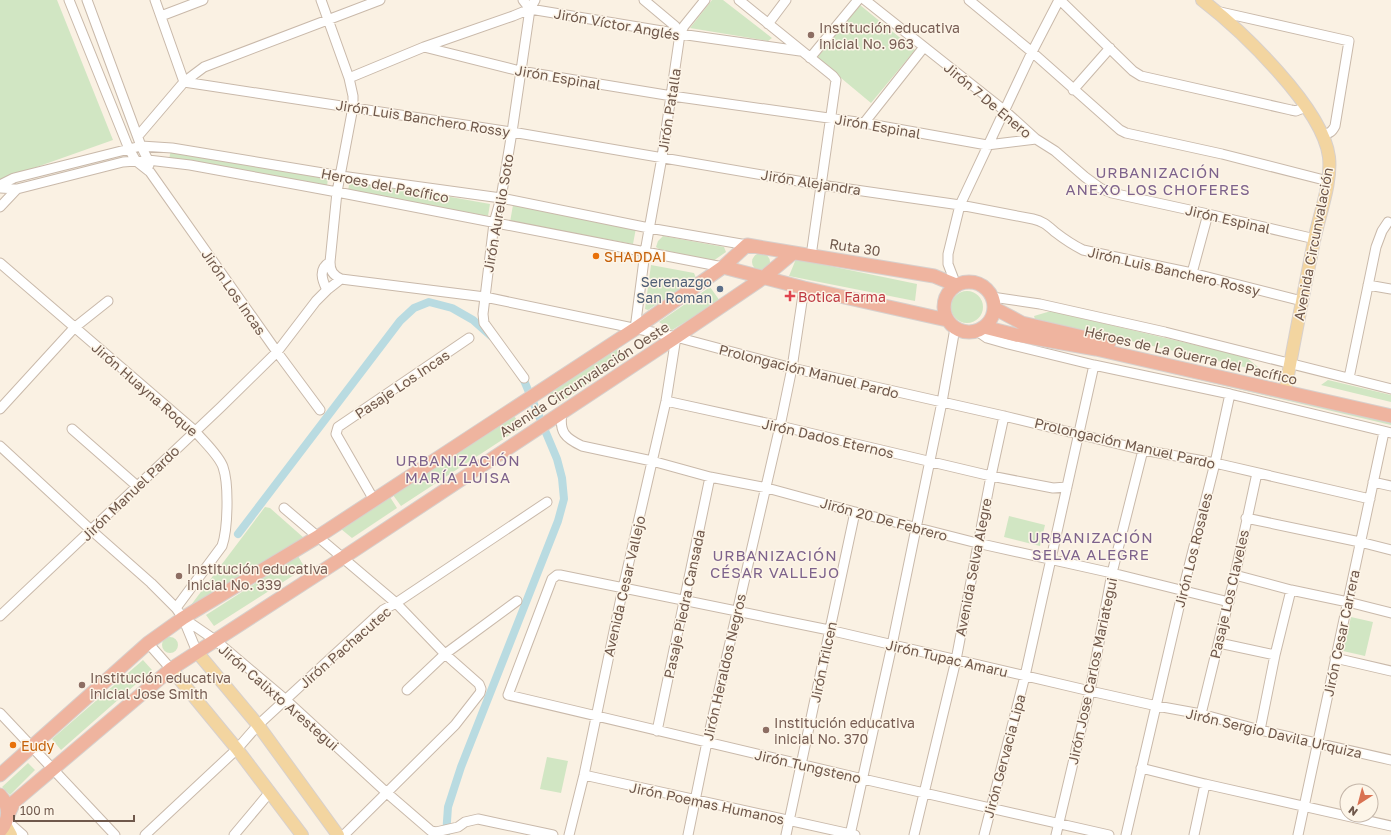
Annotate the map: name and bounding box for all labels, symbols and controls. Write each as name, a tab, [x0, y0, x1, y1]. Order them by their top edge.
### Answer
street label: Jirón Víctor Anglés	[553, 5, 681, 43]
place label: Institución educativa inicial No. 963	[819, 19, 960, 52]
marker: Institución educativa inicial No. 963	[806, 30, 816, 40]
street label: Jirón 7 De Enero	[941, 59, 1035, 141]
street label: Jirón Espinal	[514, 61, 602, 93]
street label: Jirón Patalla	[654, 67, 684, 153]
street label: Jirón Luis Banchero Rossy	[335, 96, 511, 140]
street label: Jirón Espinal	[834, 110, 922, 142]
street label: Jirón Aurelio Soto	[479, 153, 517, 273]
district label: URBANIZACIÓN ANEXO LOS CHOFERES	[1065, 163, 1251, 198]
street label: Heroes del Pacífico	[320, 164, 450, 206]
street label: Jirón Alejandra	[760, 166, 862, 198]
street label: Avenida Circunvalación	[1290, 166, 1336, 322]
street label: Jirón Espinal	[1184, 201, 1272, 237]
street label: Ruta 30	[828, 235, 882, 259]
street label: Jirón Luis Banchero Rossy	[1086, 243, 1262, 299]
street label: Jirón Los Incas	[198, 246, 270, 338]
place label: SHADDAI	[604, 248, 666, 265]
marker: SHADDAI	[591, 251, 601, 261]
place label: Serenazgo San Roman	[636, 273, 712, 306]
marker: Serenazgo San Roman	[715, 284, 725, 294]
place label: Botica Farma	[798, 288, 886, 305]
marker: Botica Farma	[785, 291, 795, 301]
street label: Avenida Circunvalación Oeste	[496, 318, 672, 440]
street label: Héroes de La Guerra del Pacífico	[1083, 322, 1299, 388]
street label: Jirón Huayna Roque	[89, 338, 201, 440]
street label: Prolongación Manuel Pardo	[717, 340, 901, 402]
street label: Pasaje Los Incas	[351, 346, 453, 422]
street label: Prolongación Manuel Pardo	[1033, 414, 1217, 472]
street label: Jirón Dados Eternos	[760, 415, 896, 461]
street label: Jirón Manuel Pardo	[77, 442, 183, 544]
district label: URBANIZACIÓN MARÍA LUISA	[395, 451, 521, 486]
street label: Jirón Los Rosales	[1171, 491, 1215, 609]
street label: Jirón 20 De Febrero	[818, 494, 950, 544]
street label: Avenida Selva Alegre	[951, 497, 995, 637]
street label: Avenida Cesar Vallejo	[600, 514, 648, 658]
street label: Pasaje Piedra Cansada	[660, 528, 708, 680]
district label: URBANIZACIÓN SELVA ALEGRE	[1028, 528, 1154, 563]
street label: Pasaje Los Claveles	[1206, 528, 1252, 660]
district label: URBANIZACIÓN CÉSAR VALLEJO	[710, 546, 840, 581]
place label: Institución educativa inicial No. 339	[187, 560, 328, 593]
street label: Jirón Cesar Carrera	[1319, 568, 1363, 698]
marker: Institución educativa inicial No. 339	[174, 571, 184, 581]
street label: Jirón Jose Carlos Mariategui	[1064, 576, 1120, 766]
street label: Jirón Heraldos Negros	[699, 592, 749, 742]
street label: Jirón Pachacutec	[296, 602, 395, 691]
street label: Jirón Trilcen	[806, 620, 840, 704]
street label: Jirón Tupac Amaru	[884, 636, 1010, 680]
street label: Jirón Calixto Arestegui	[216, 640, 342, 754]
place label: Institución educativa inicial Jose Smith	[90, 669, 231, 702]
marker: Institución educativa inicial Jose Smith	[77, 680, 87, 690]
street label: Jirón Gervacia Lipa	[979, 692, 1029, 820]
street label: Jirón Sergio Davila Urquiza	[1184, 704, 1364, 762]
place label: Institución educativa inicial No. 370	[774, 714, 915, 747]
marker: Institución educativa inicial No. 370	[761, 725, 771, 735]
place label: Eudy	[21, 737, 55, 754]
marker: Eudy	[8, 740, 18, 750]
street label: Jirón Tungsteno	[753, 746, 863, 786]
street label: Jirón Poemas Humanos	[628, 778, 786, 828]
north arrow	[1339, 783, 1379, 823]
scale bar	[14, 797, 134, 823]
text: 100 m	[20, 803, 54, 818]
text: N	[1346, 804, 1360, 819]

